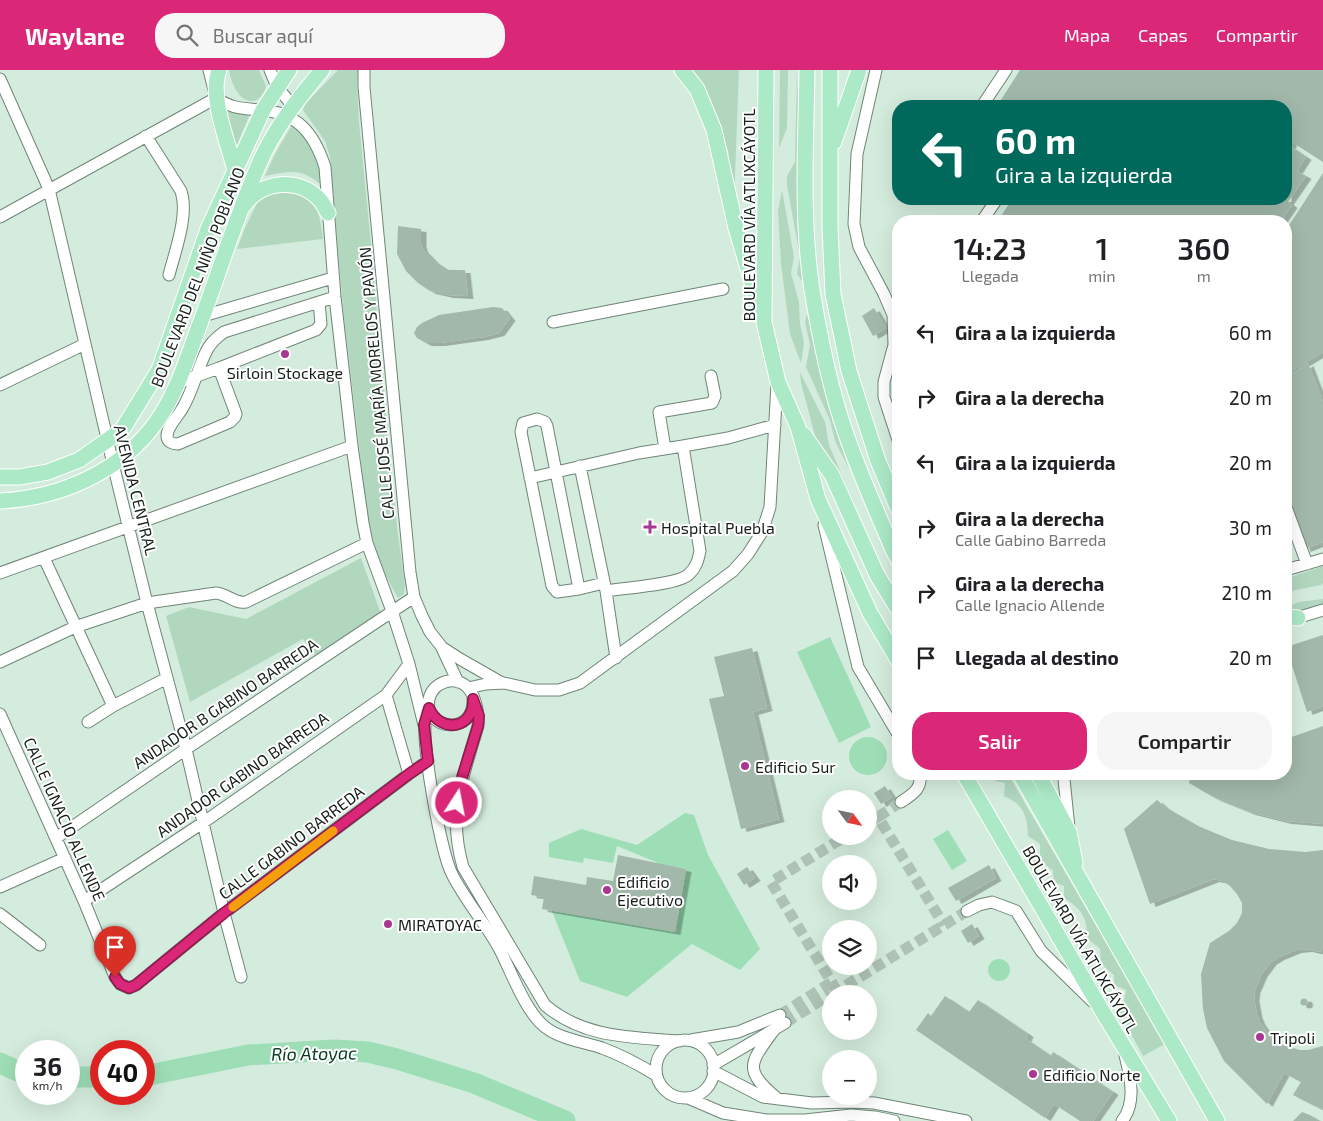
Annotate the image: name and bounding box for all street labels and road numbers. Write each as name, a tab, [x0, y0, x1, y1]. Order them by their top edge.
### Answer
street label: BOULEVARD VÍA ATLIXCÁYOTL	[739, 108, 758, 322]
street label: BOULEVARD DEL NIÑO POBLANO	[146, 164, 248, 390]
street label: CALLE JOSÉ MARÍA MORELOS Y PAVÓN	[355, 246, 397, 520]
street label: AVENIDA CENTRAL	[111, 423, 161, 557]
street label: ANDADOR B GABINO BARREDA	[129, 634, 321, 772]
street label: ANDADOR GABINO BARREDA	[152, 707, 332, 841]
street label: CALLE IGNACIO ALLENDE	[20, 734, 110, 904]
street label: CALLE GABINO BARREDA	[215, 781, 367, 903]
street label: BOULEVARD VÍA ATLIXCÁYOTL	[1019, 842, 1143, 1036]

